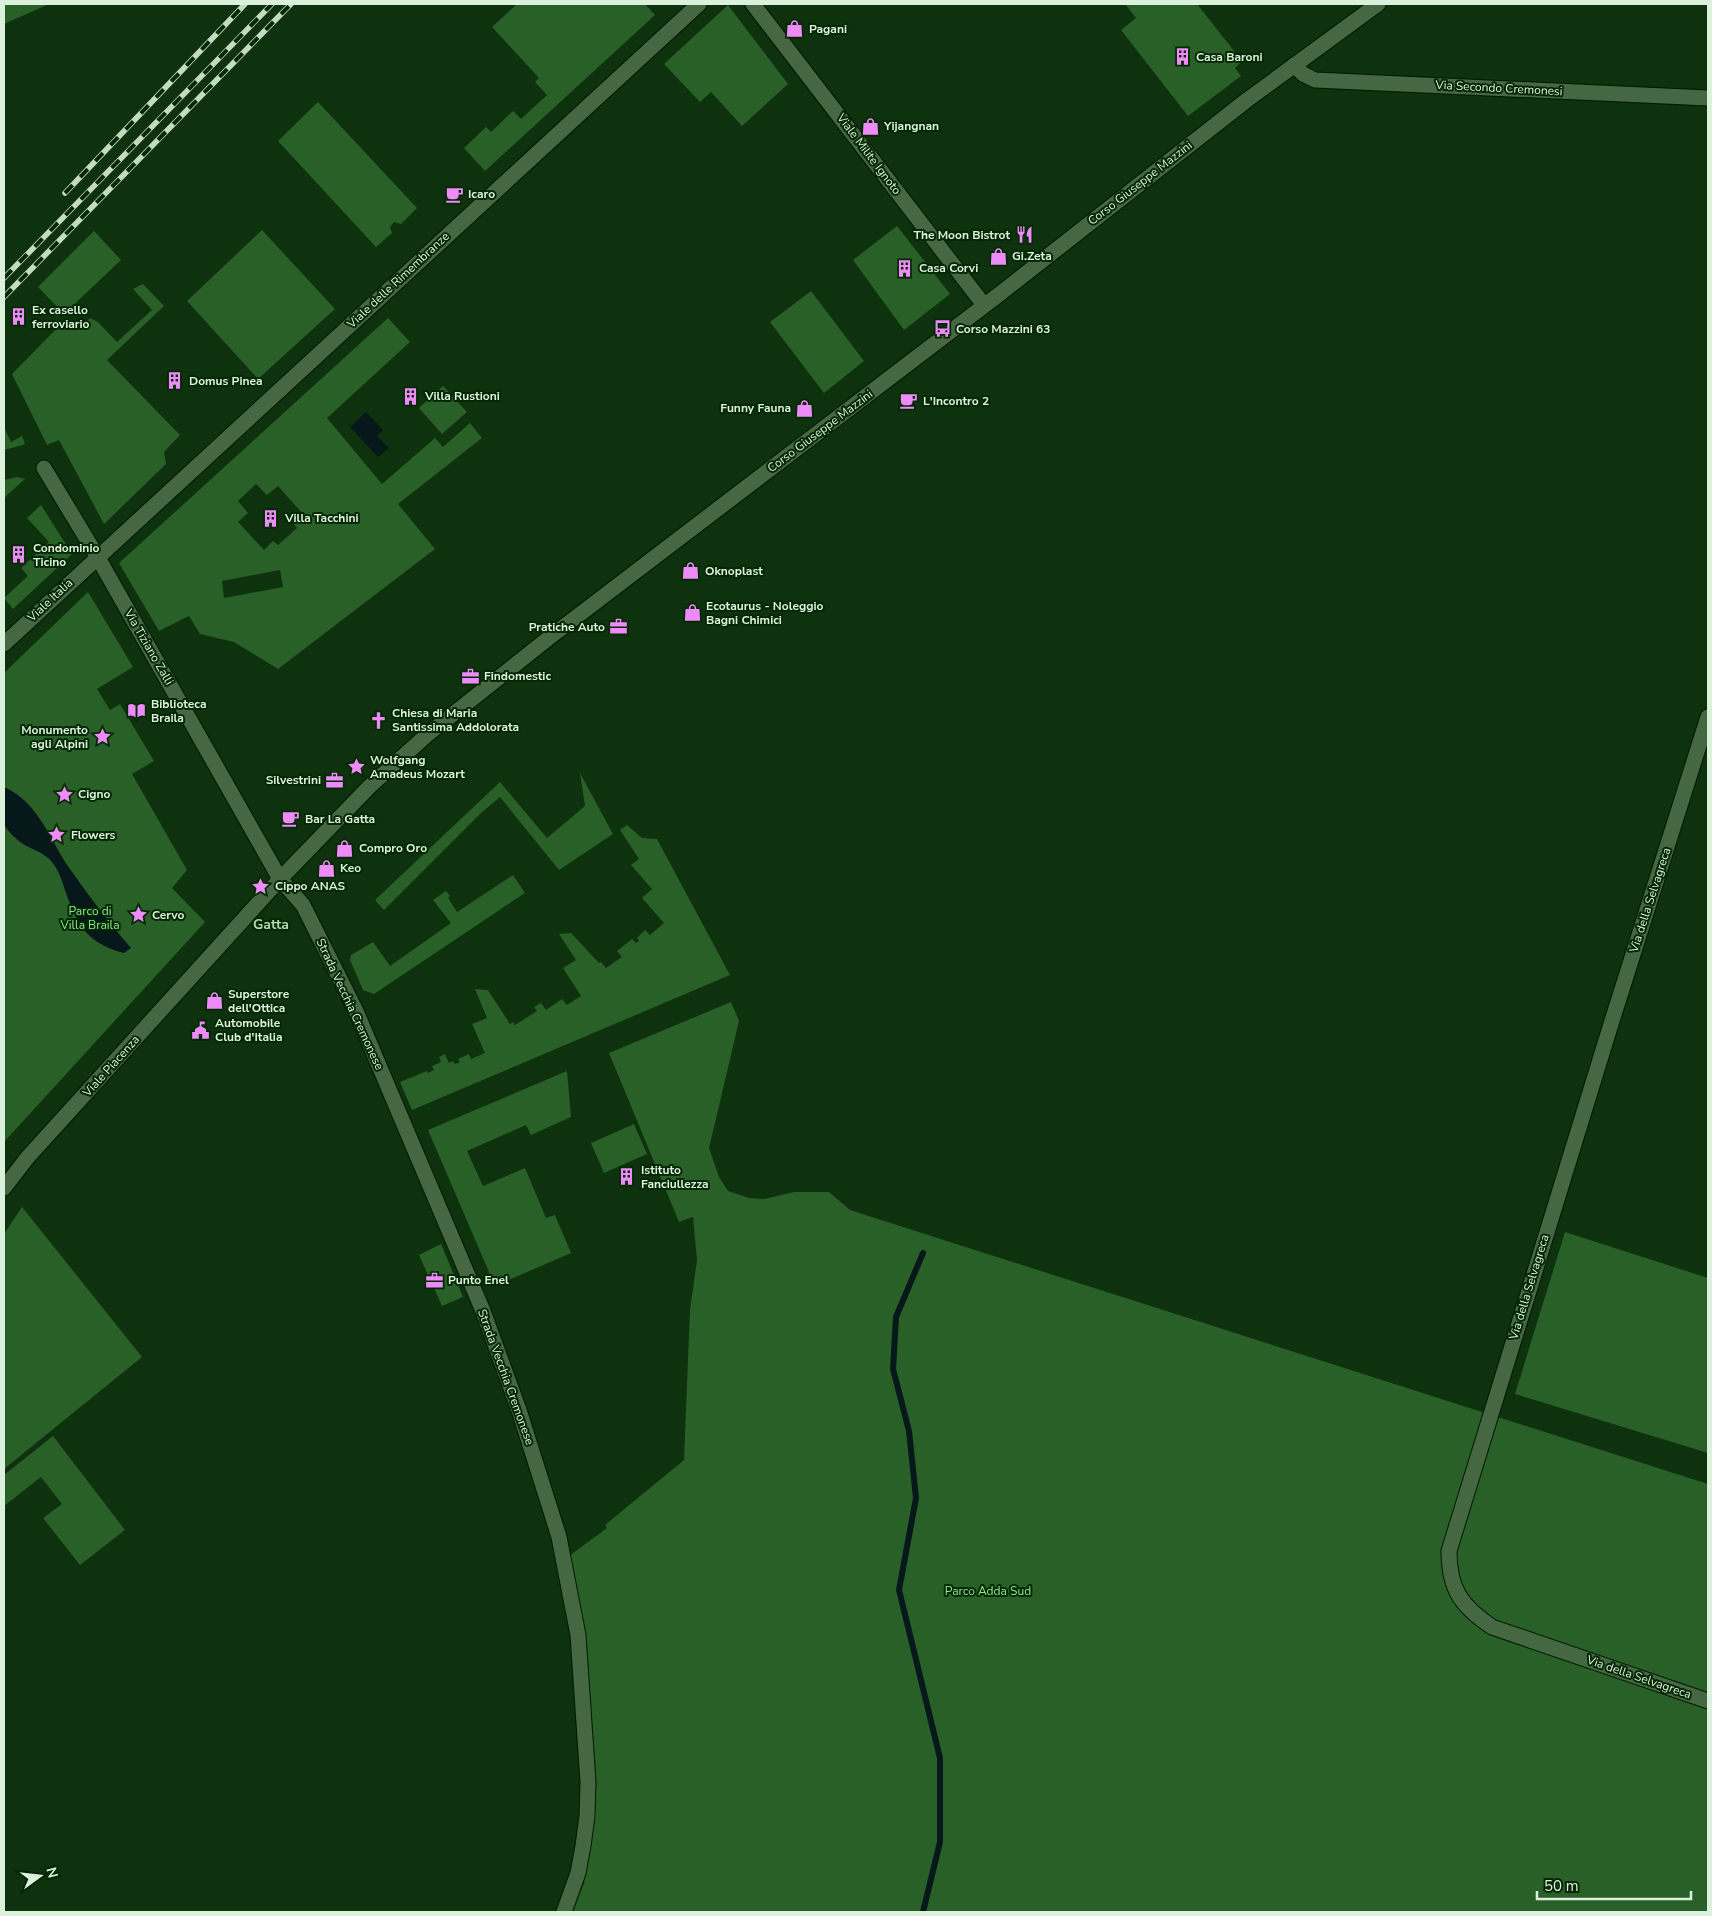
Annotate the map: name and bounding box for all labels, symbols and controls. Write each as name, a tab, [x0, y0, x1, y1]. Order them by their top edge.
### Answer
shop icon: Pagani	[785, 19, 805, 39]
place label: Pagani	[809, 21, 847, 37]
building icon: Casa Baroni	[1172, 47, 1192, 67]
place label: Casa Baroni	[1196, 49, 1263, 65]
street label: Via Secondo Cremonesi	[1434, 77, 1563, 99]
street label: Viale Milite Ignoto	[833, 109, 905, 198]
shop icon: Yijangnan	[860, 116, 880, 136]
place label: Yijangnan	[883, 118, 939, 134]
street label: Corso Giuseppe Mazzini	[1085, 137, 1195, 229]
cafe icon: Icaro	[444, 184, 464, 204]
place label: Icaro	[468, 186, 495, 202]
restaurant icon: The Moon Bistrot	[1014, 225, 1034, 245]
place label: The Moon Bistrot	[913, 227, 1010, 243]
street label: Viale delle Rimembranze	[343, 228, 453, 332]
shop icon: Gi.Zeta	[988, 246, 1008, 266]
place label: Gi.Zeta	[1012, 248, 1052, 264]
building icon: Casa Corvi	[895, 258, 915, 278]
place label: Casa Corvi	[919, 260, 978, 276]
place label: Ex casello ferroviario	[32, 302, 90, 332]
building icon: Ex casello ferroviario	[8, 307, 28, 327]
bus stop icon: Corso Mazzini 63	[932, 319, 952, 339]
place label: Corso Mazzini 63	[956, 321, 1050, 337]
building icon: Domus Pinea	[165, 371, 185, 391]
place label: Domus Pinea	[189, 373, 263, 389]
building icon: Villa Rustioni	[401, 386, 421, 406]
street label: Corso Giuseppe Mazzini	[764, 386, 876, 476]
place label: Villa Rustioni	[424, 388, 500, 404]
cafe icon: L'Incontro 2	[899, 391, 919, 411]
place label: L'Incontro 2	[923, 393, 989, 409]
shop icon: Funny Fauna	[795, 398, 815, 418]
place label: Funny Fauna	[720, 400, 791, 416]
building icon: Villa Tacchini	[261, 508, 281, 528]
place label: Villa Tacchini	[284, 510, 359, 526]
place label: Condominio Ticino	[33, 540, 99, 570]
building icon: Condominio Ticino	[9, 545, 29, 565]
shop icon: Oknoplast	[681, 561, 701, 581]
place label: Oknoplast	[705, 563, 763, 579]
street label: Viale Italia	[23, 575, 76, 626]
place label: Ecotaurus - Noleggio Bagni Chimici	[706, 598, 824, 628]
shop icon: Ecotaurus - Noleggio Bagni Chimici	[682, 603, 702, 623]
street label: Via Tiziano Zalli	[120, 605, 177, 688]
office icon: Pratiche Auto	[609, 617, 629, 637]
place label: Pratiche Auto	[529, 619, 605, 635]
office icon: Findomestic	[460, 666, 480, 686]
place label: Findomestic	[484, 668, 551, 684]
place label: Biblioteca Braila	[151, 696, 207, 726]
library icon: Biblioteca Braila	[127, 701, 147, 721]
place label: Chiesa di Maria Santissima Addolorata	[392, 705, 519, 735]
church icon: Chiesa di Maria Santissima Addolorata	[368, 710, 388, 730]
place label: Monumento agli Alpini	[21, 722, 88, 752]
place icon: Monumento agli Alpini	[92, 727, 112, 747]
place label: Wolfgang Amadeus Mozart	[370, 752, 465, 782]
place icon: Wolfgang Amadeus Mozart	[346, 757, 366, 777]
office icon: Silvestrini	[325, 770, 345, 790]
place label: Silvestrini	[266, 772, 321, 788]
place icon: Cigno	[54, 784, 74, 804]
place label: Cigno	[78, 786, 110, 802]
cafe icon: Bar La Gatta	[281, 809, 301, 829]
place label: Bar La Gatta	[305, 811, 375, 827]
place icon: Flowers	[47, 825, 67, 845]
place label: Flowers	[71, 827, 116, 843]
shop icon: Compro Oro	[335, 838, 355, 858]
place label: Compro Oro	[359, 840, 427, 856]
street label: Via della Selvagreca	[1625, 845, 1675, 956]
shop icon: Keo	[316, 858, 336, 878]
place label: Keo	[340, 860, 361, 876]
place icon: Cippo ANAS	[251, 876, 271, 896]
place label: Cippo ANAS	[275, 878, 345, 894]
park label: Parco di Villa Braila	[59, 903, 120, 933]
place icon: Cervo	[128, 905, 148, 925]
place label: Cervo	[152, 907, 185, 923]
district label: Gatta	[253, 915, 289, 934]
street label: Strada Vecchia Cremonese	[312, 936, 388, 1072]
place label: Superstore dell'Ottica	[228, 986, 290, 1016]
shop icon: Superstore dell'Ottica	[204, 991, 224, 1011]
place label: Automobile Club d'Italia	[215, 1015, 282, 1045]
public building icon: Automobile Club d'Italia	[191, 1020, 211, 1040]
street label: Viale Piacenza	[78, 1032, 143, 1101]
place label: Istituto Fanciullezza	[641, 1162, 709, 1192]
building icon: Istituto Fanciullezza	[617, 1167, 637, 1187]
street label: Via della Selvagreca	[1505, 1232, 1553, 1343]
office icon: Punto Enel	[424, 1270, 444, 1290]
place label: Punto Enel	[448, 1272, 509, 1288]
street label: Strada Vecchia Cremonese	[474, 1307, 538, 1447]
park label: Parco Adda Sud	[945, 1583, 1031, 1599]
street label: Via della Selvagreca	[1584, 1651, 1693, 1702]
north arrow	[15, 1851, 65, 1901]
text: N	[42, 1865, 63, 1880]
scale bar	[1537, 1868, 1691, 1900]
text: 50 m	[1544, 1876, 1579, 1896]

